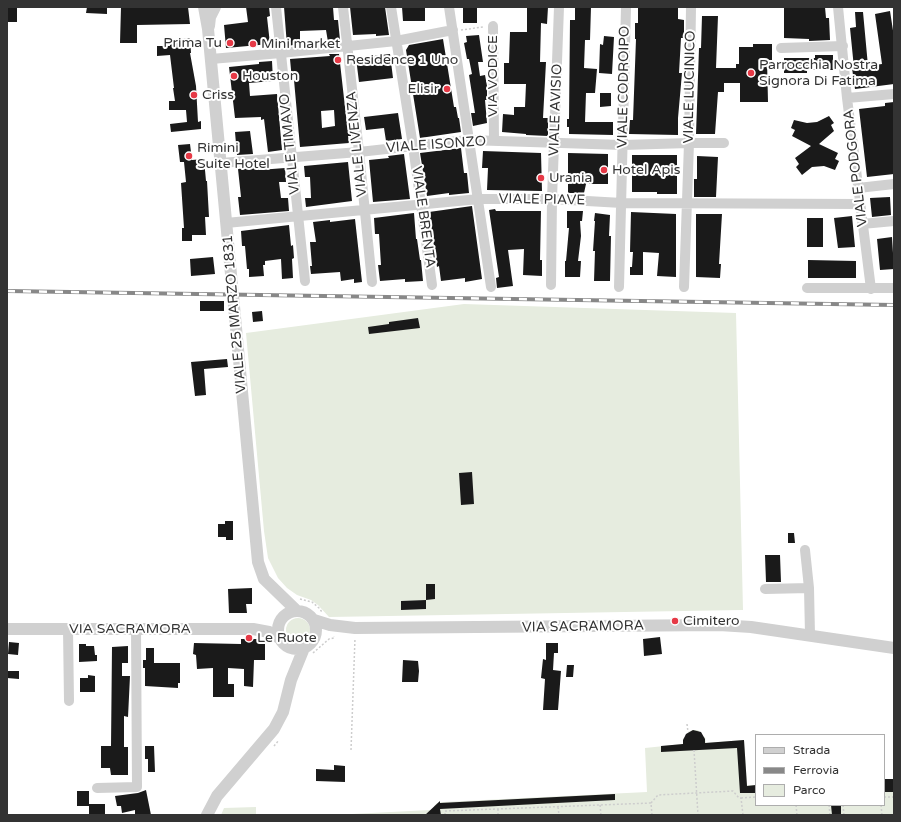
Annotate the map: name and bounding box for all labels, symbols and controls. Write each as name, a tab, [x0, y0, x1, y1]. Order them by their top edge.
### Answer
street label: VIALE CODROIPO	[615, 26, 633, 148]
street label: VIALE LUCINICO	[681, 30, 699, 144]
place label: Prima Tu	[163, 35, 222, 51]
street label: VIA VODICE	[485, 35, 501, 117]
place label: Mini market	[261, 36, 340, 52]
marker: Prima Tu	[225, 38, 235, 48]
marker: Mini market	[248, 39, 258, 49]
place label: Residence 1 Uno	[346, 52, 458, 68]
marker: Residence 1 Uno	[333, 55, 343, 65]
place label: Parrocchia Nostra Signora Di Fatima	[759, 57, 878, 90]
street label: VIALE AVISIO	[546, 64, 566, 156]
place label: Houston	[242, 68, 298, 84]
marker: Parrocchia Nostra Signora Di Fatima	[746, 68, 756, 78]
marker: Houston	[229, 71, 239, 81]
place label: Elisir	[408, 81, 439, 97]
marker: Elisir	[442, 84, 452, 94]
place label: Criss	[202, 87, 234, 103]
marker: Criss	[189, 90, 199, 100]
street label: VIALE LIVENZA	[343, 90, 371, 198]
street label: VIALE TIMAVO	[276, 93, 304, 195]
street label: VIALE PODGORA	[840, 108, 872, 228]
street label: VIALE ISONZO	[385, 133, 487, 157]
place label: Rimini Suite Hotel	[197, 140, 270, 172]
marker: Rimini Suite Hotel	[184, 151, 194, 161]
place label: Hotel Apis	[612, 162, 681, 178]
street label: VIALE BRENTA	[408, 165, 438, 269]
marker: Hotel Apis	[599, 165, 609, 175]
place label: Urania	[549, 170, 592, 186]
marker: Urania	[536, 173, 546, 183]
street label: VIALE PIAVE	[499, 191, 585, 209]
street label: VIALE 25 MARZO 1831	[220, 234, 250, 394]
place label: Cimitero	[683, 613, 739, 629]
marker: Cimitero	[670, 616, 680, 626]
street label: VIA SACRAMORA	[522, 618, 644, 636]
street label: VIA SACRAMORA	[69, 621, 191, 637]
place label: Le Ruote	[257, 630, 317, 646]
marker: Le Ruote	[244, 633, 254, 643]
legend	[755, 734, 885, 806]
text: Strada	[793, 743, 830, 757]
text: Ferrovia	[793, 763, 839, 777]
text: Parco	[793, 783, 826, 797]

